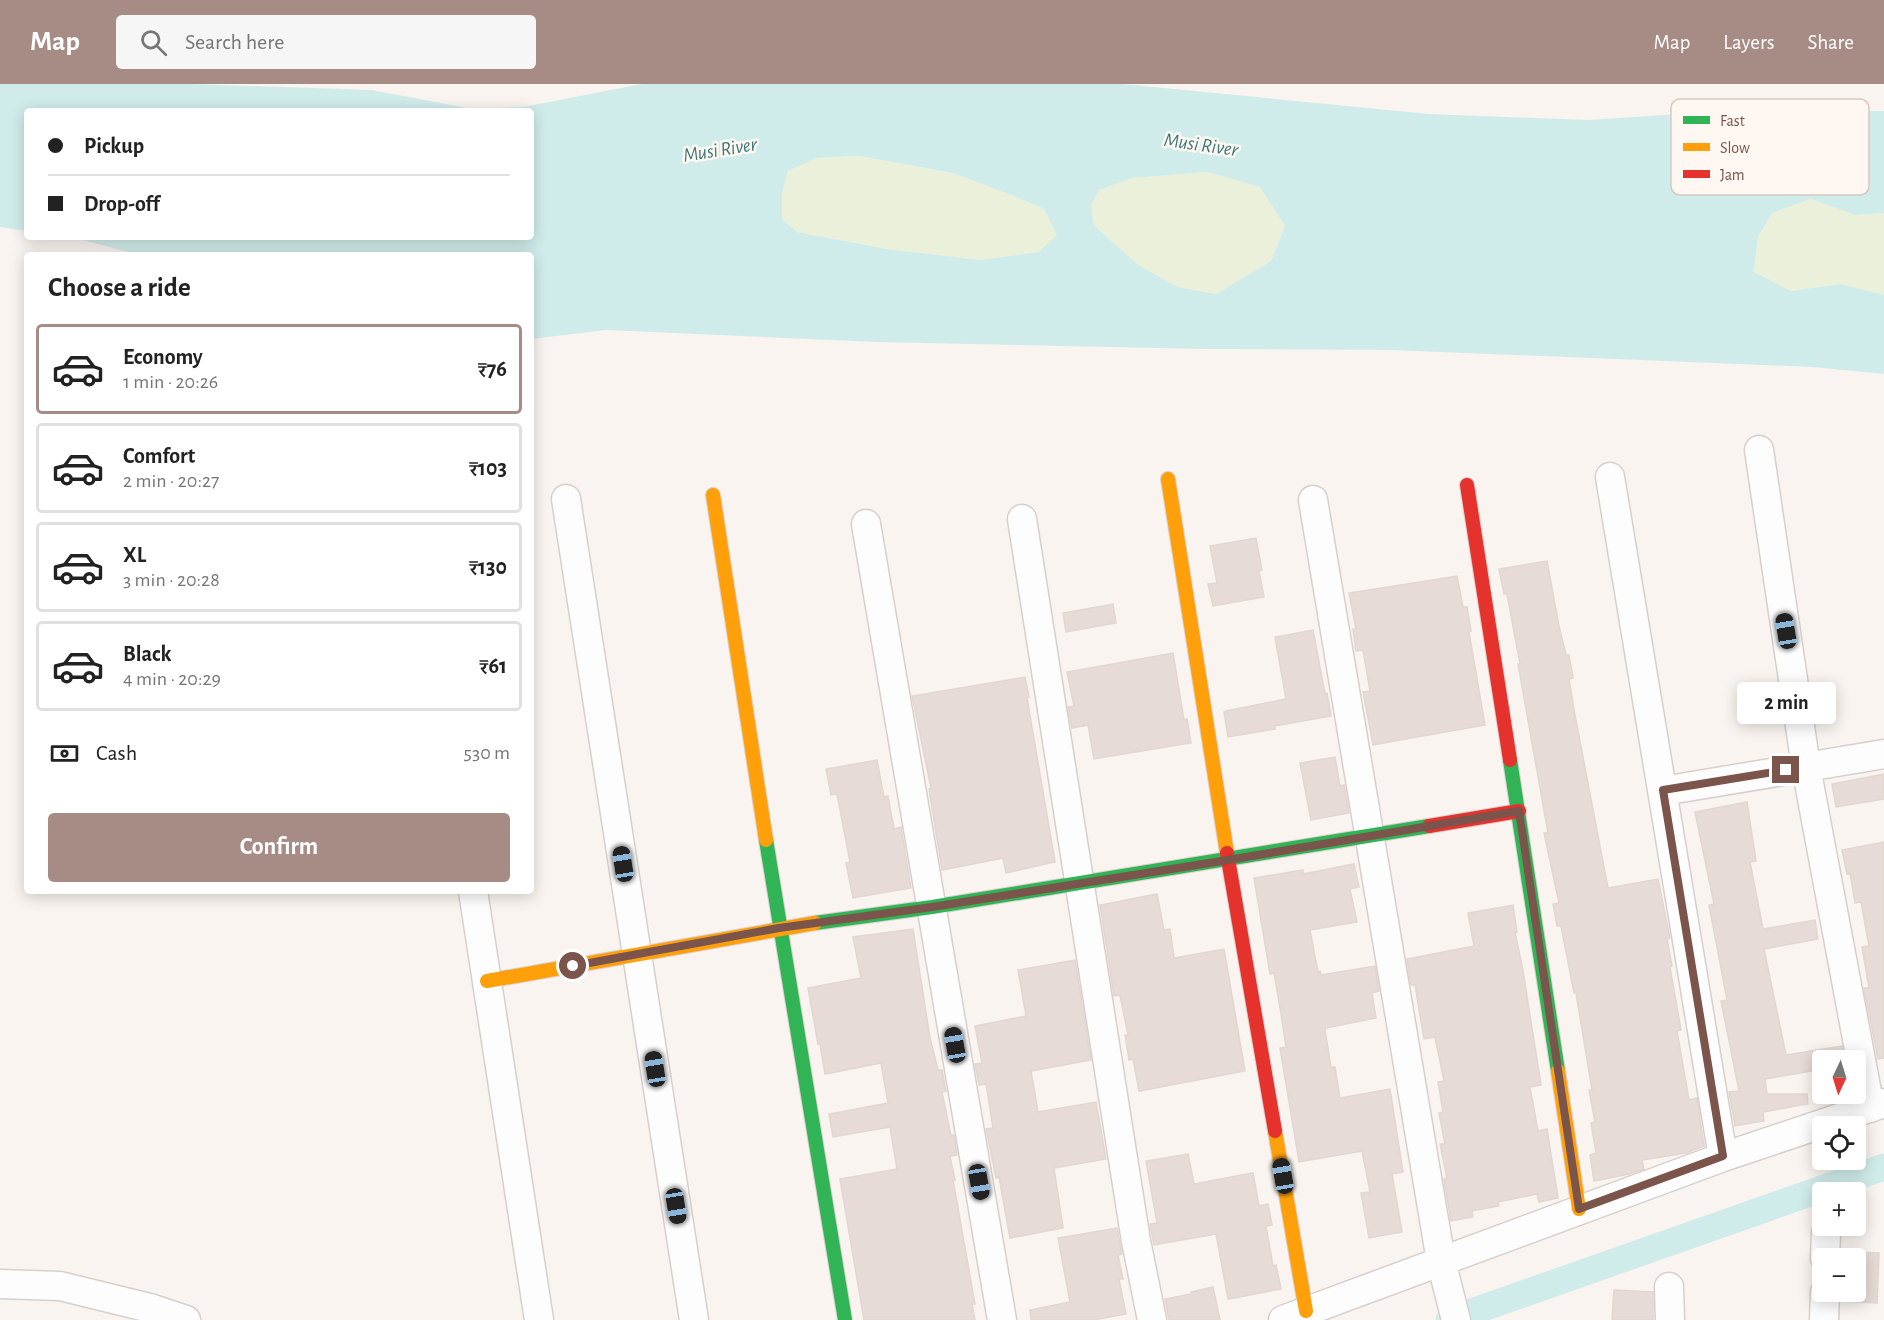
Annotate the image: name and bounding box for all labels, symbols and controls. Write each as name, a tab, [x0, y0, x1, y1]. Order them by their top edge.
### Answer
search box	[116, 15, 536, 69]
icon: search	[137, 26, 170, 59]
text: Map	[30, 28, 80, 56]
text: Search here	[185, 31, 284, 53]
text: Map	[1654, 32, 1690, 53]
text: Layers	[1723, 32, 1774, 53]
text: Share	[1807, 32, 1854, 53]
legend	[1671, 99, 1869, 195]
text: Fast	[1720, 113, 1745, 129]
water label: Musi River	[1163, 130, 1240, 160]
water label: Musi River	[682, 134, 759, 166]
text: Pickup	[84, 135, 144, 157]
text: Slow	[1720, 140, 1750, 156]
text: Jam	[1720, 167, 1745, 183]
text: Drop-off	[84, 193, 160, 215]
text: Choose a ride	[48, 274, 191, 301]
icon: car	[51, 342, 105, 396]
text: Economy	[123, 346, 203, 368]
text: ₹76	[478, 358, 507, 380]
text: 1 min · 20:26	[123, 372, 218, 392]
icon: car	[51, 441, 105, 495]
text: Comfort	[123, 445, 195, 467]
text: ₹103	[469, 457, 507, 479]
text: 2 min · 20:27	[123, 471, 219, 491]
icon: car	[51, 540, 105, 594]
text: XL	[123, 544, 146, 566]
text: ₹130	[469, 556, 507, 578]
text: 3 min · 20:28	[123, 570, 220, 590]
car	[1774, 612, 1798, 650]
icon: car	[51, 639, 105, 693]
text: Black	[123, 643, 171, 665]
text: ₹61	[479, 655, 507, 677]
text: 4 min · 20:29	[123, 669, 221, 689]
callout: 2 min	[1736, 683, 1836, 725]
text: 2 min	[1764, 693, 1809, 713]
icon: cash	[48, 737, 81, 770]
text: Cash	[96, 742, 137, 764]
text: 530 m	[464, 743, 510, 763]
route end	[1772, 756, 1799, 783]
button: Confirm	[48, 813, 510, 882]
car	[611, 845, 635, 883]
route start	[559, 952, 586, 979]
car	[943, 1026, 967, 1064]
car	[643, 1050, 667, 1088]
north arrow	[1812, 1050, 1866, 1104]
map controls	[1812, 1050, 1866, 1302]
button: locate	[1812, 1116, 1866, 1170]
car	[1271, 1157, 1295, 1195]
car	[967, 1163, 991, 1201]
button: +	[1812, 1182, 1866, 1236]
car	[664, 1187, 688, 1225]
button: −	[1812, 1248, 1866, 1302]

